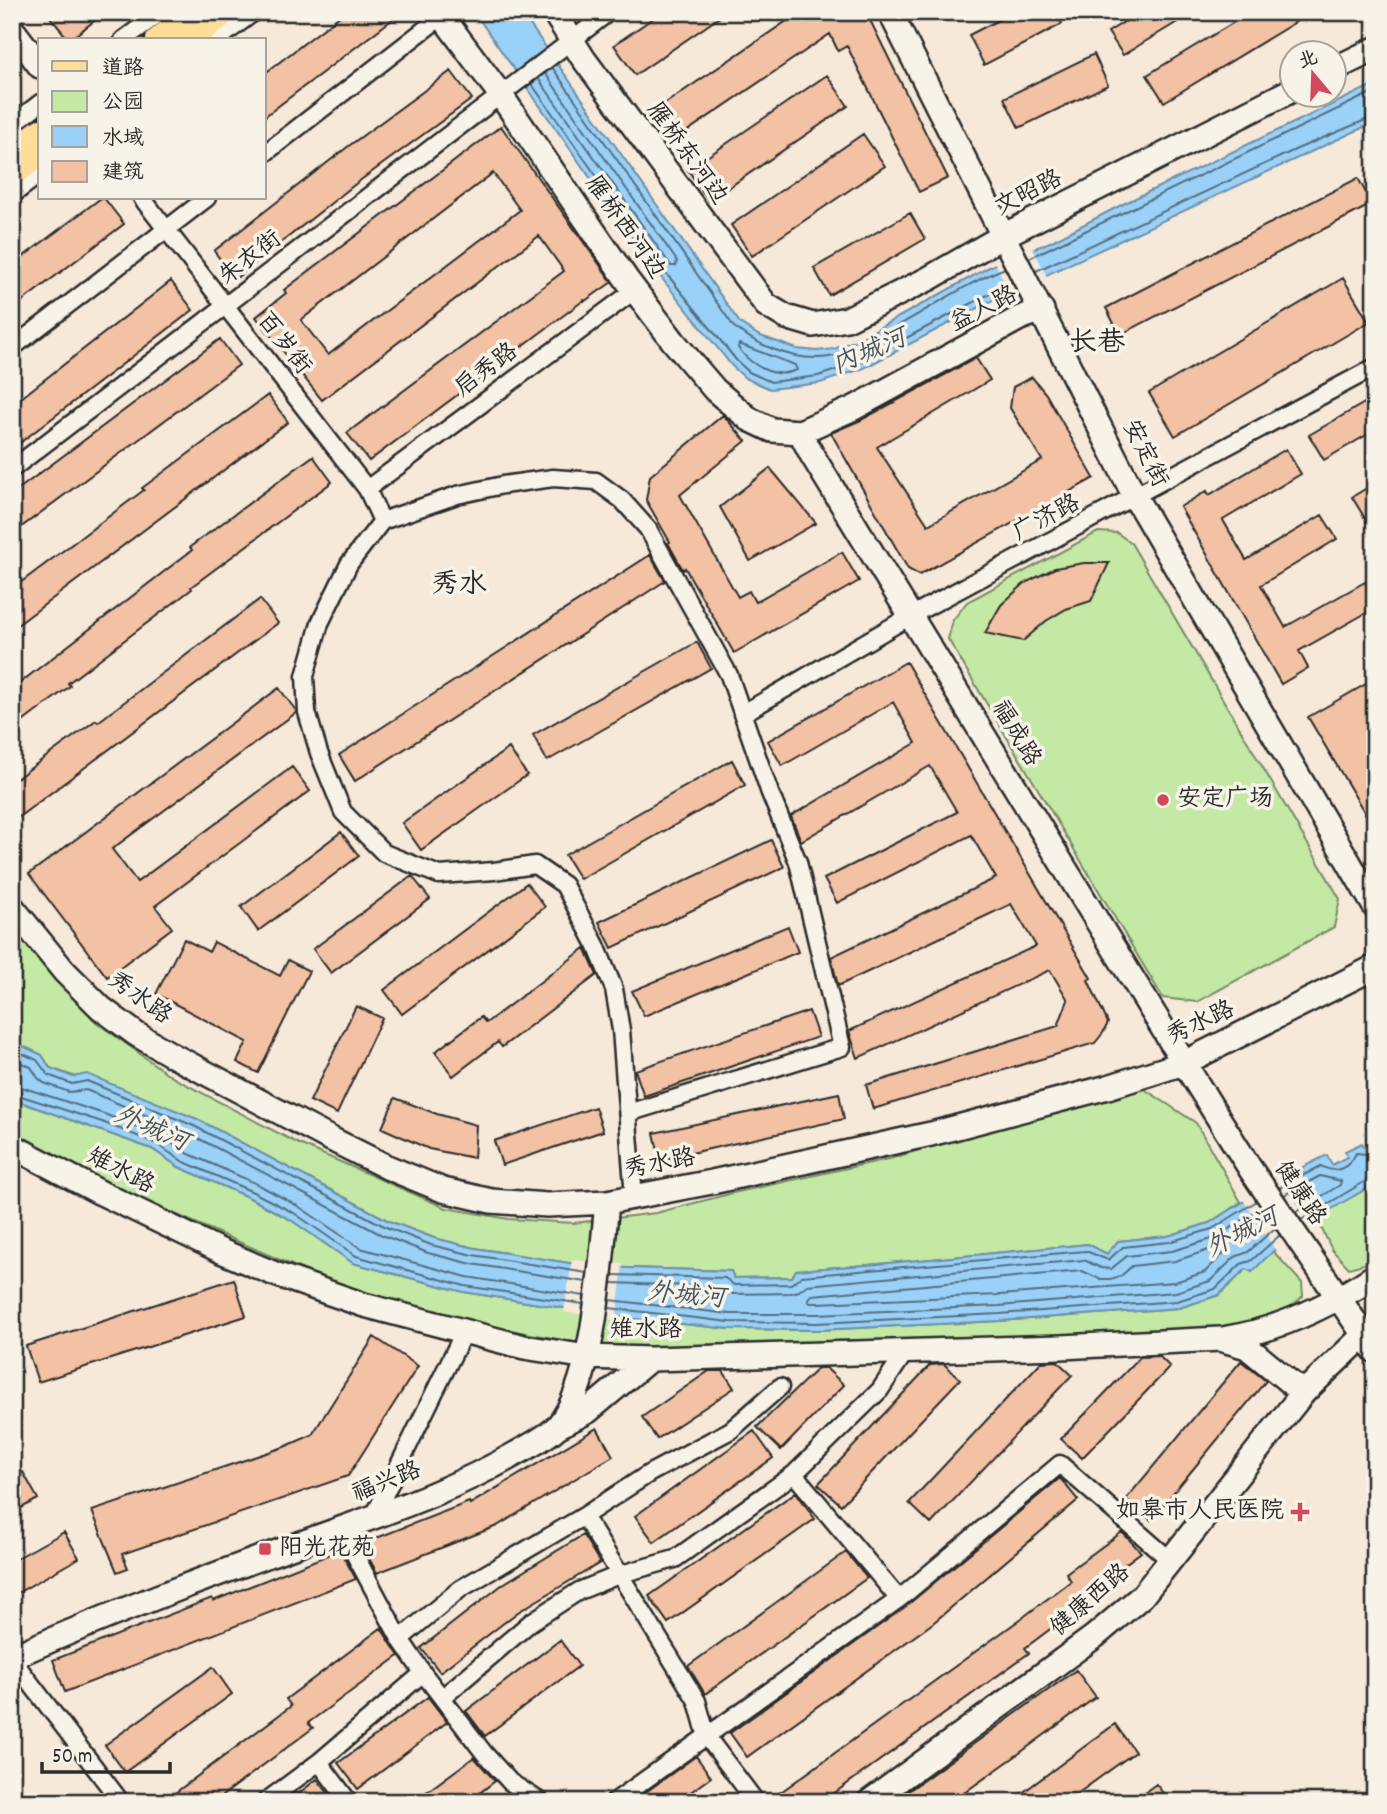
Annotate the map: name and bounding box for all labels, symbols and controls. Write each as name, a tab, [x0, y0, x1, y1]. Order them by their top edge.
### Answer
legend	[38, 38, 266, 200]
north arrow	[1278, 38, 1348, 108]
text: 北	[1295, 45, 1322, 77]
text: 道路	[102, 55, 144, 85]
text: 公园	[102, 89, 144, 119]
street label: 雁桥东河边	[637, 95, 735, 213]
text: 水域	[102, 125, 144, 155]
text: 建筑	[102, 159, 144, 189]
street label: 文昭路	[989, 163, 1069, 225]
street label: 雁桥西河边	[576, 169, 672, 287]
street label: 朱衣街	[212, 223, 290, 295]
street label: 益人路	[944, 279, 1024, 341]
street label: 百岁街	[247, 305, 319, 383]
water label: 内城河	[827, 319, 917, 385]
district label: 长巷	[1069, 325, 1126, 365]
street label: 启秀路	[448, 336, 526, 406]
street label: 安定街	[1113, 414, 1175, 494]
street label: 广济路	[1007, 487, 1087, 551]
district label: 秀水	[431, 567, 487, 607]
street label: 福成路	[982, 694, 1048, 774]
place label: 安定广场	[1177, 783, 1273, 817]
marker: 安定广场	[1155, 792, 1171, 808]
street label: 秀水路	[100, 964, 178, 1034]
street label: 秀水路	[1161, 993, 1241, 1055]
water label: 外城河	[108, 1098, 198, 1164]
street label: 雉水路	[80, 1141, 160, 1203]
street label: 秀水路	[621, 1141, 699, 1189]
street label: 健康路	[1265, 1155, 1333, 1233]
water label: 外城河	[1200, 1198, 1290, 1268]
water label: 外城河	[646, 1275, 730, 1319]
street label: 雉水路	[610, 1314, 682, 1348]
street label: 福兴路	[347, 1454, 427, 1512]
place label: 如皋市人民医院	[1116, 1495, 1284, 1529]
marker: 如皋市人民医院	[1290, 1502, 1310, 1522]
place label: 阳光花苑	[279, 1532, 375, 1566]
marker: 阳光花苑	[257, 1541, 273, 1557]
street label: 健康西路	[1044, 1557, 1138, 1645]
scale bar	[42, 1730, 170, 1774]
text: 50 m	[52, 1743, 92, 1773]

